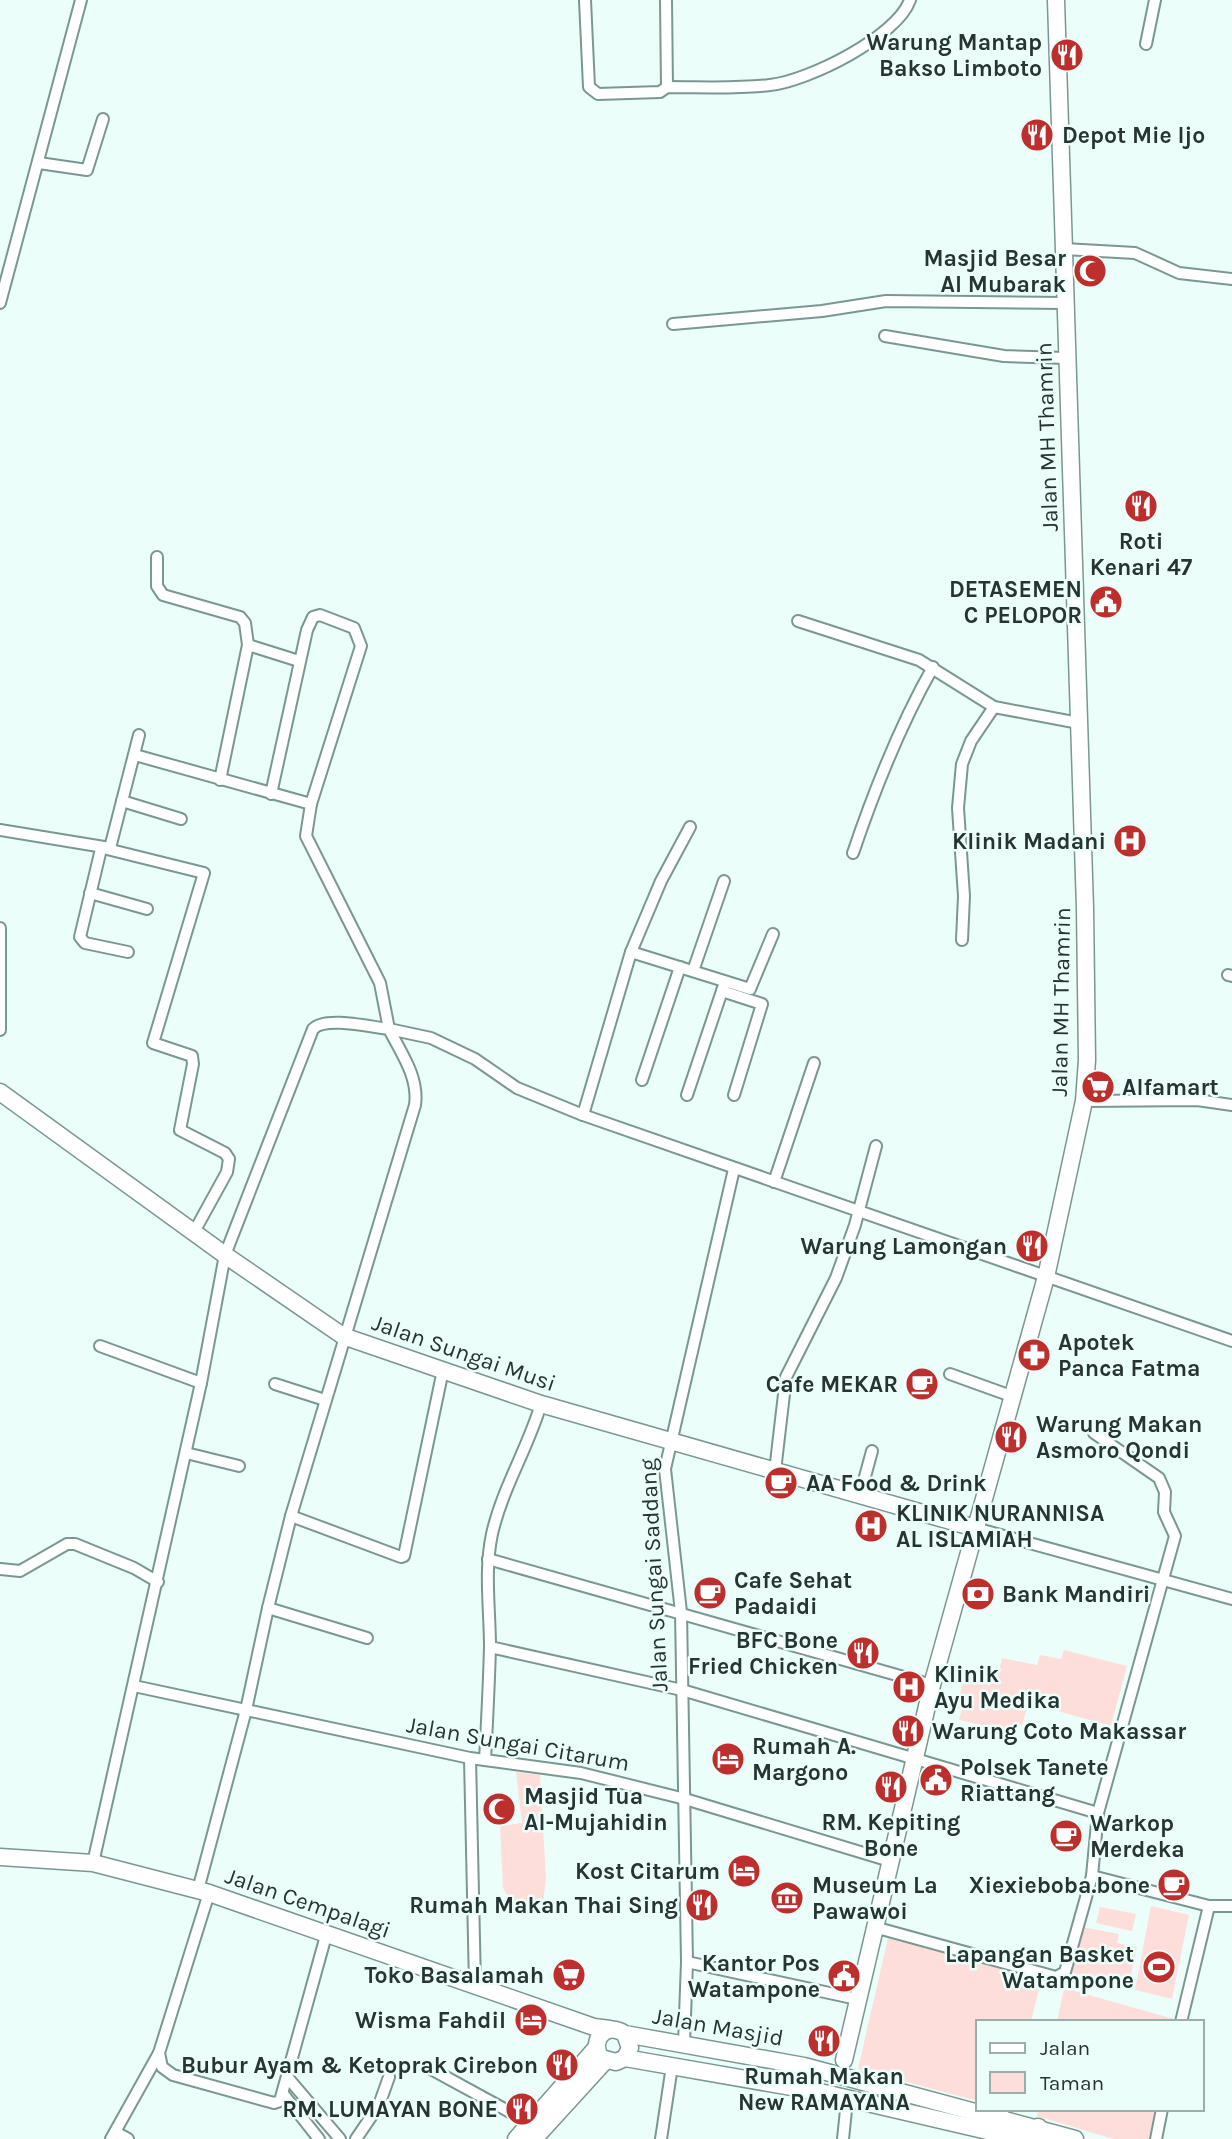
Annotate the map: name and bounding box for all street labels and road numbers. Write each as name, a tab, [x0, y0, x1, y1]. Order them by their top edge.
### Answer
street label: Jalan MH Thamrin	[1030, 342, 1064, 532]
street label: Jalan MH Thamrin	[1046, 907, 1076, 1097]
street label: Jalan Sungai Musi	[369, 1309, 559, 1397]
street label: Jalan Sungai Saddang	[634, 1458, 674, 1692]
street label: Jalan Sungai Citarum	[404, 1711, 632, 1777]
street label: Jalan Cempalagi	[222, 1862, 394, 1944]
street label: Jalan Masjid	[651, 2002, 785, 2052]

